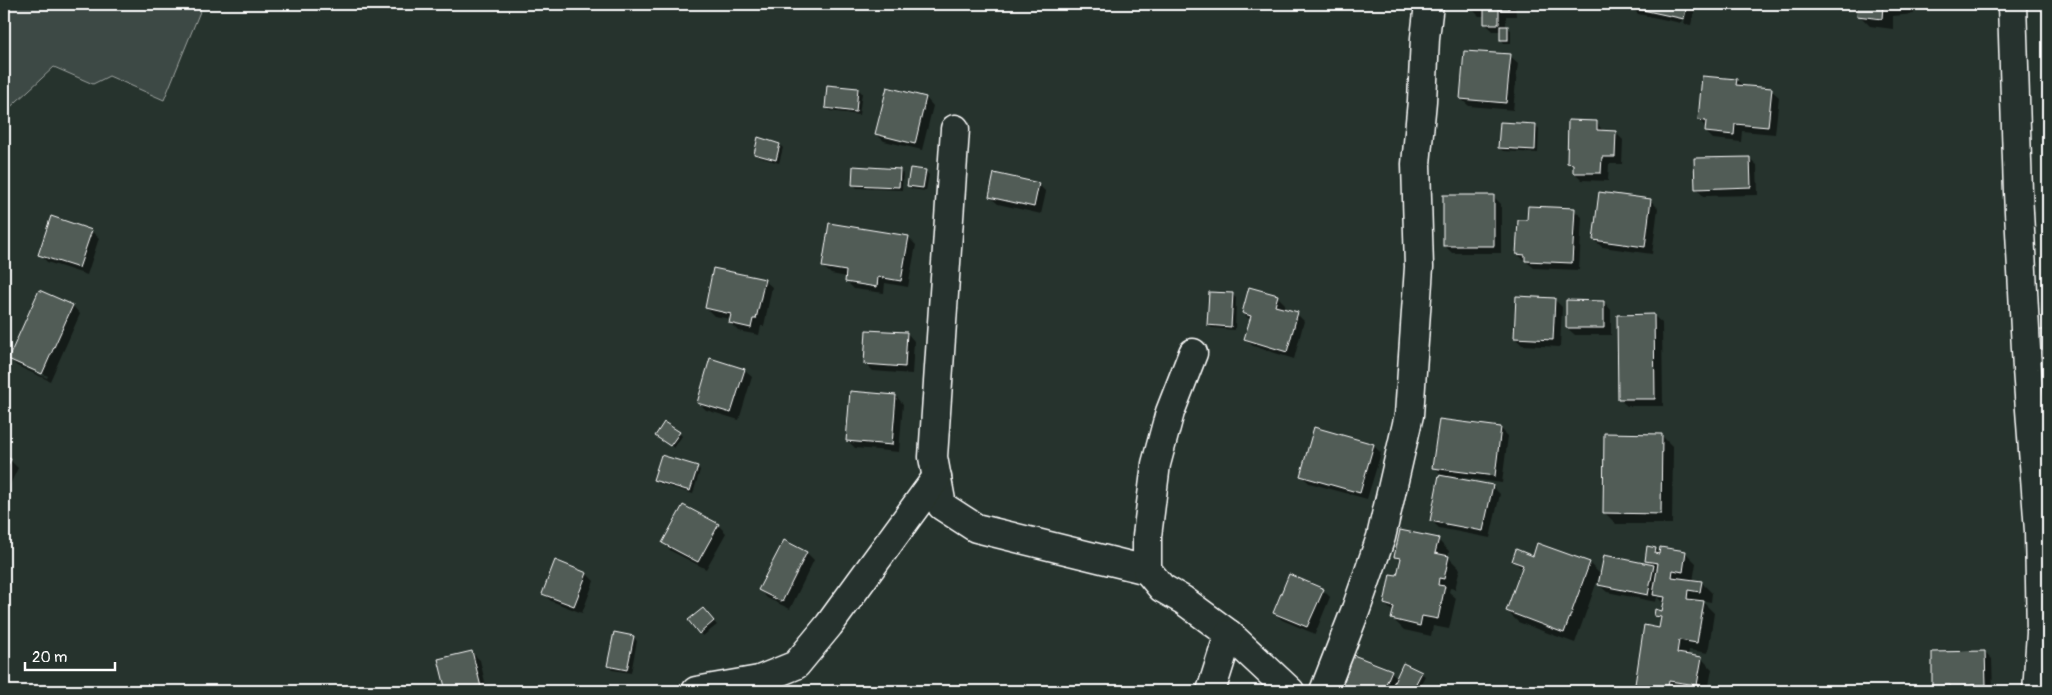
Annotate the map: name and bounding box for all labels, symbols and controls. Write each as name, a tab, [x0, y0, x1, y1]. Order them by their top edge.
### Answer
scale bar	[25, 640, 115, 672]
text: 20 m	[32, 648, 67, 667]

